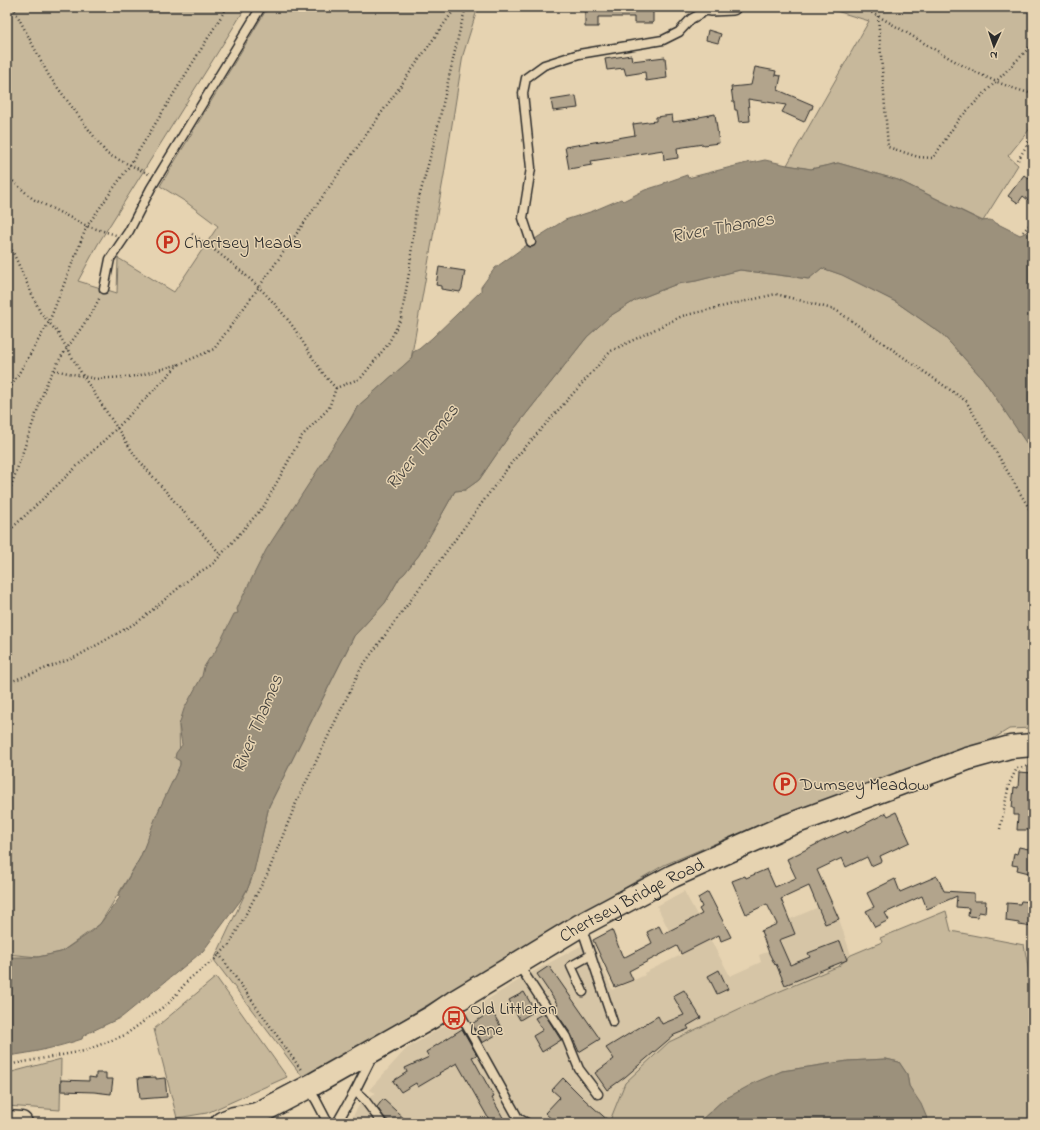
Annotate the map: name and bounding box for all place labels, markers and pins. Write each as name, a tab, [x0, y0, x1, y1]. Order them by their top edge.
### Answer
parking icon: Chertsey Meads	[155, 229, 181, 255]
place label: Chertsey Meads	[184, 231, 302, 257]
parking icon: Dumsey Meadow	[772, 771, 798, 797]
place label: Dumsey Meadow	[799, 773, 929, 799]
place label: Old Littleton Lane	[470, 997, 557, 1044]
bus stop icon: Old Littleton Lane	[441, 1005, 467, 1031]

